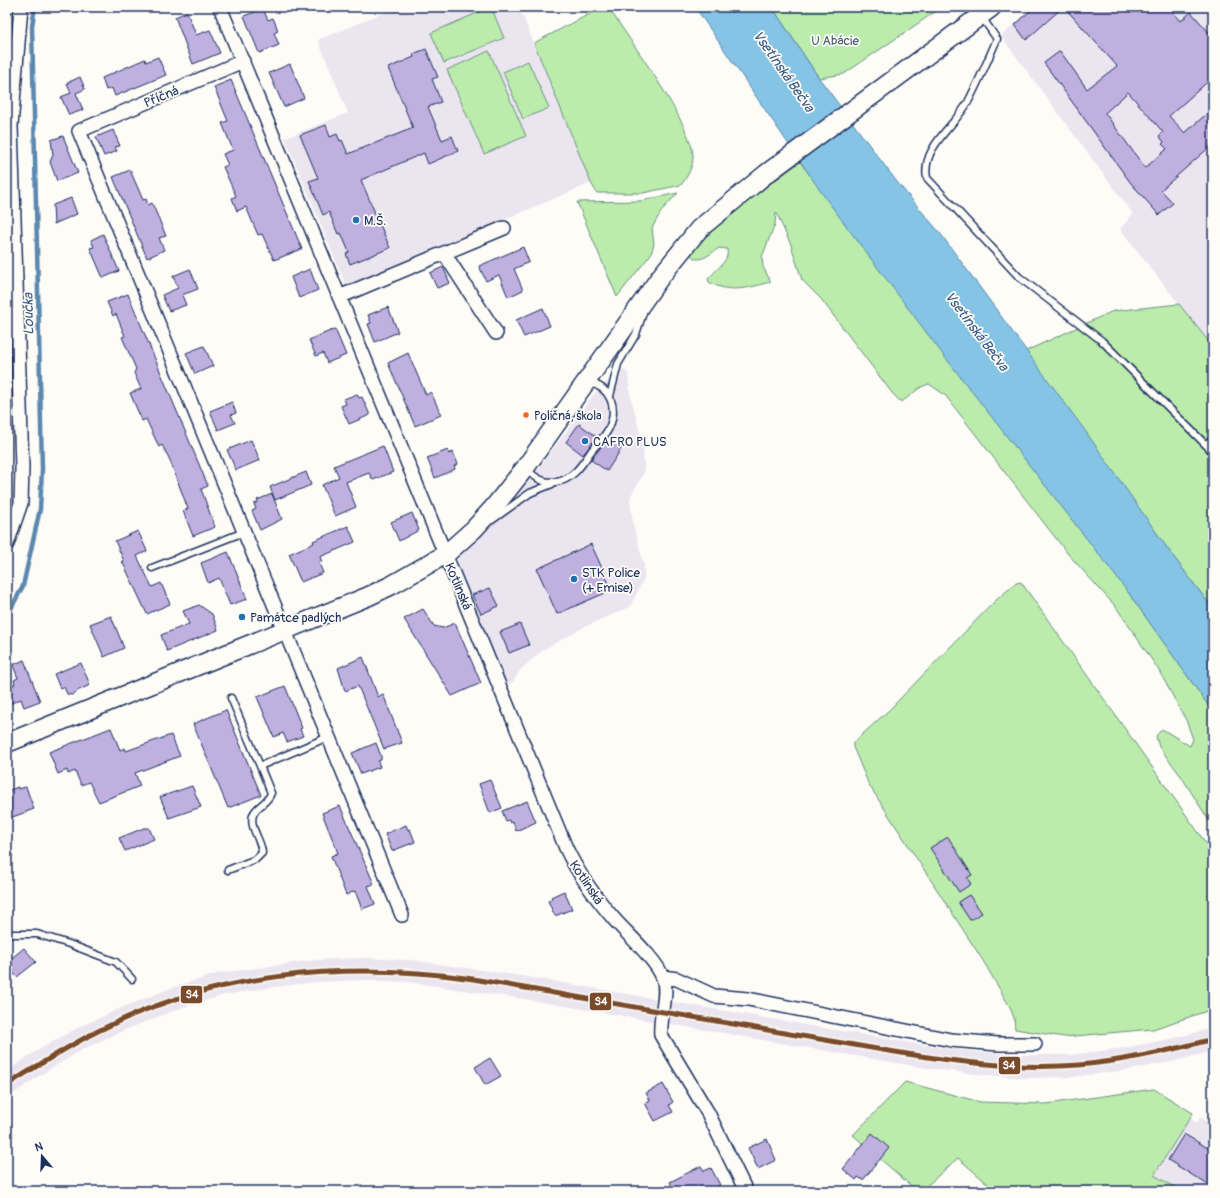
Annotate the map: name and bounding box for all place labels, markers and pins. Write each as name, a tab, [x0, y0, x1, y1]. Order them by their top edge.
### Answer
place label: M.Š.	[364, 213, 386, 229]
marker: M.Š.	[351, 215, 361, 225]
place label: Poličná, škola	[534, 409, 602, 424]
marker: Poličná, škola	[521, 410, 531, 420]
place label: CAFRO PLUS	[593, 434, 667, 450]
marker: CAFRO PLUS	[580, 436, 590, 446]
place label: STK Police (+ Emise)	[582, 565, 641, 596]
marker: STK Police (+ Emise)	[569, 574, 579, 584]
place label: Památce padlých	[250, 610, 341, 626]
marker: Památce padlých	[237, 612, 247, 622]

